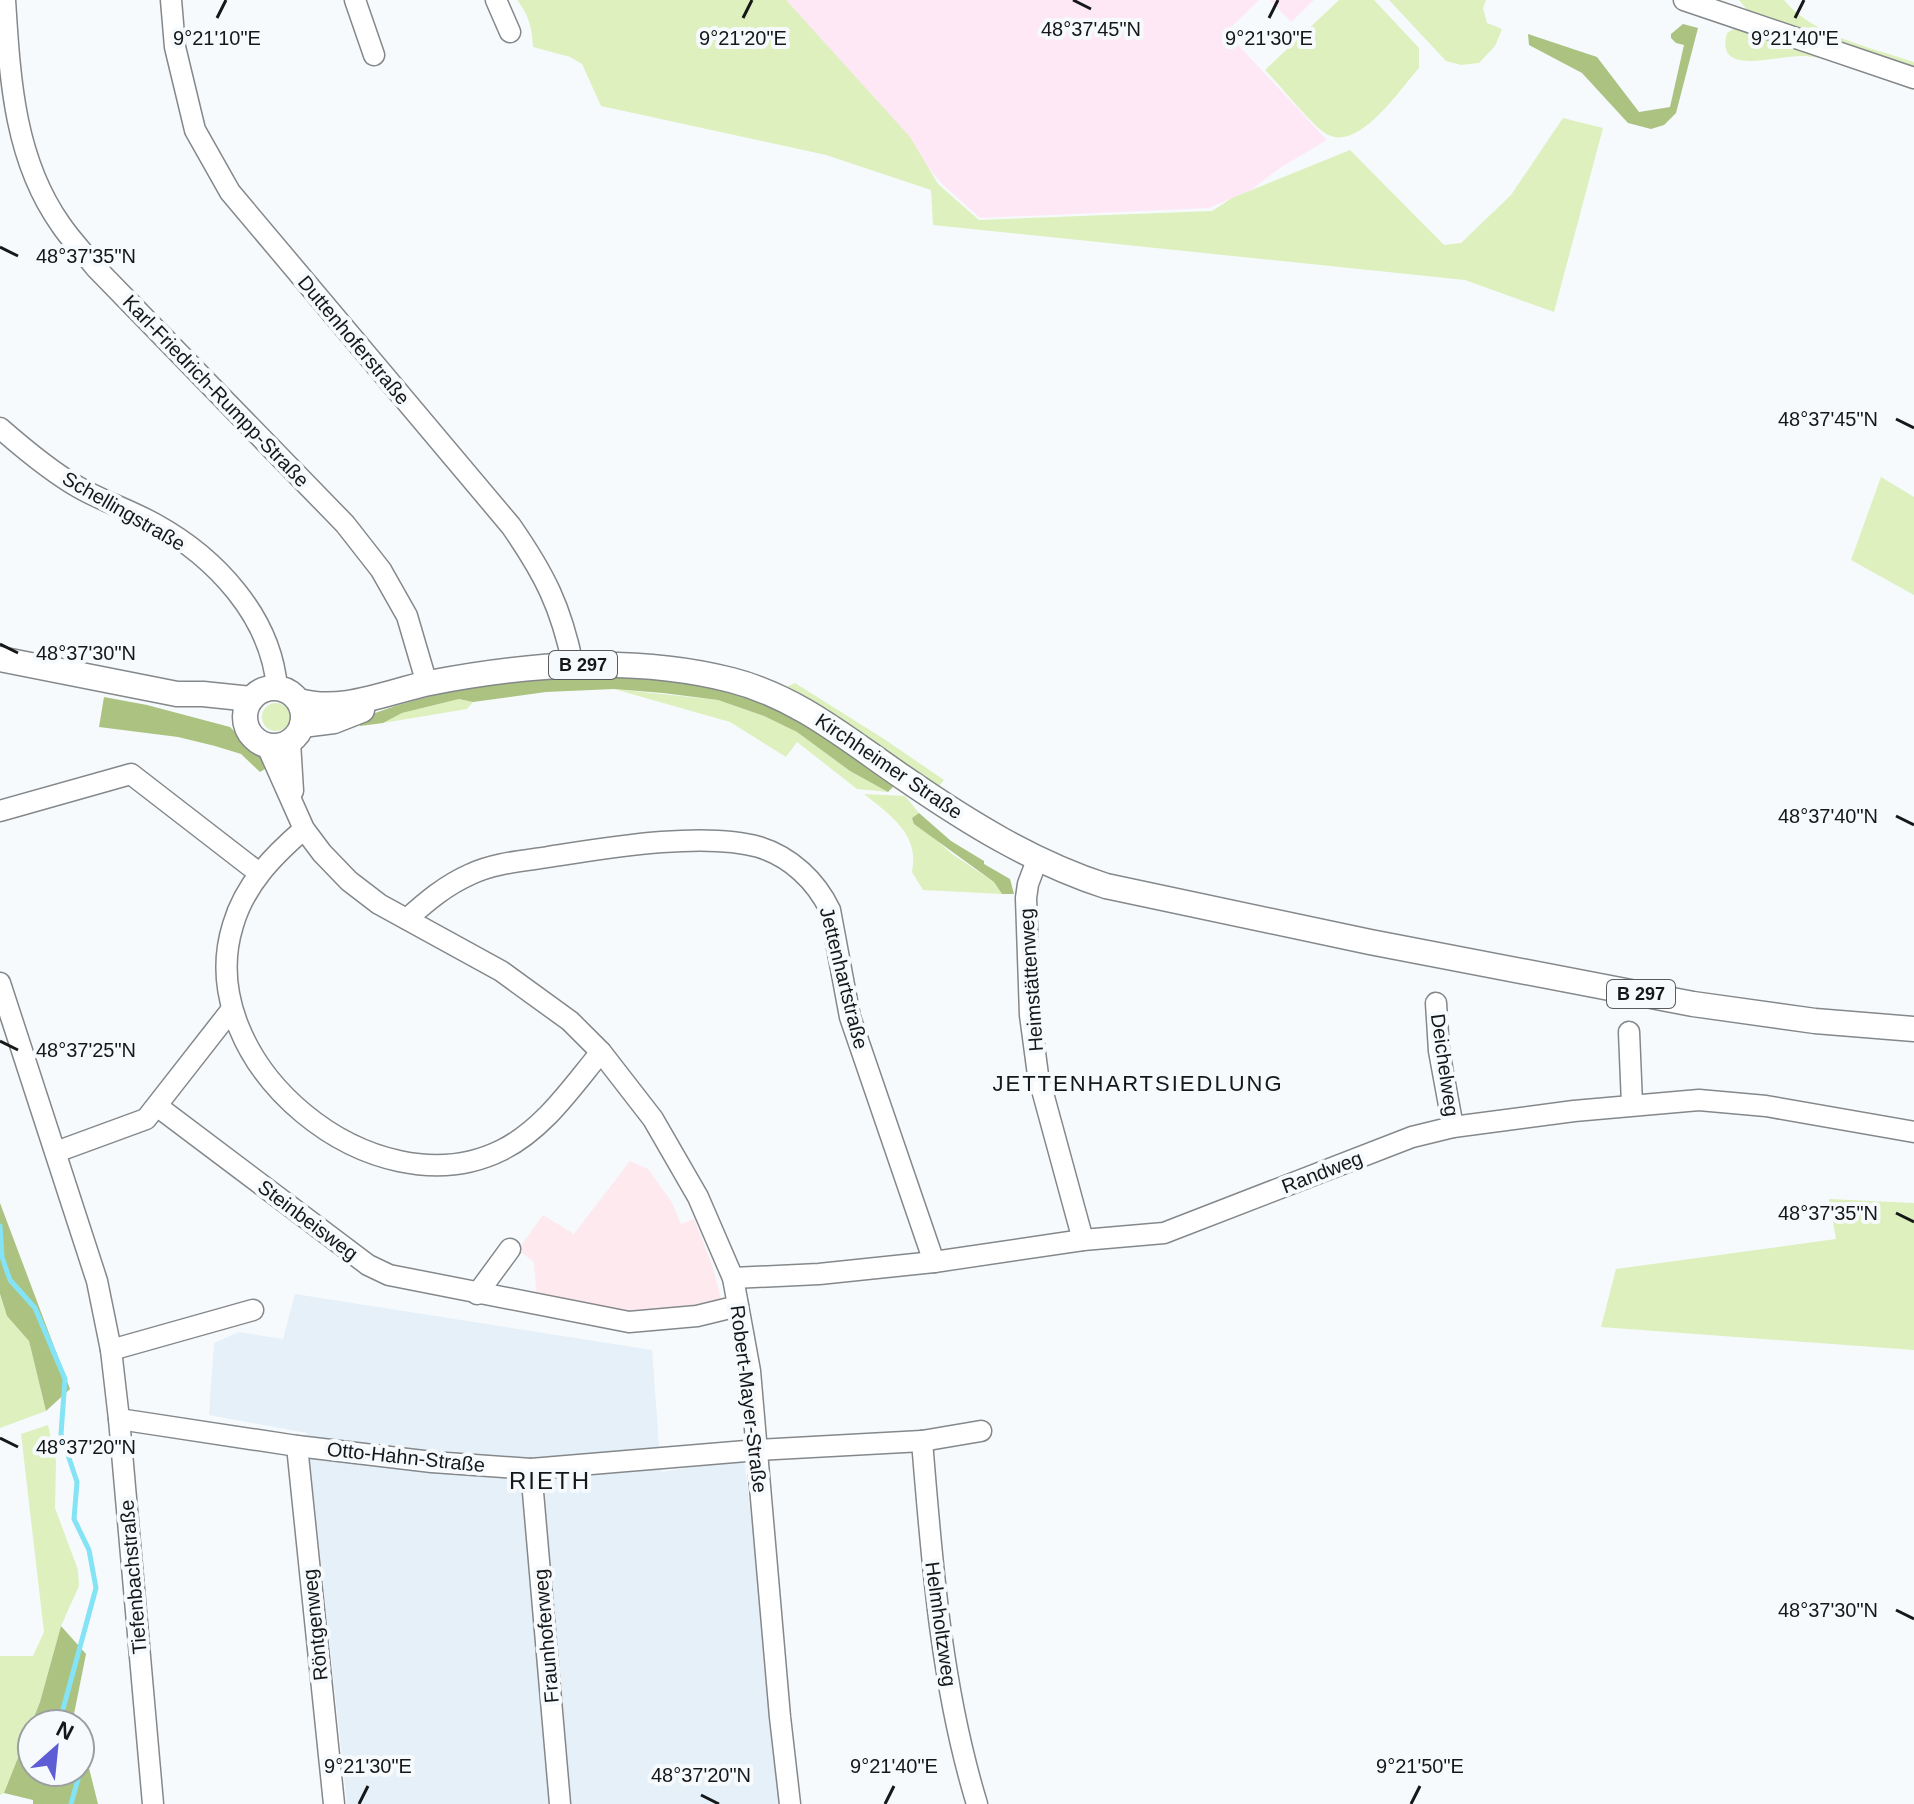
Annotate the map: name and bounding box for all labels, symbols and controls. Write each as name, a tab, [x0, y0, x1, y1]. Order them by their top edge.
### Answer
text: 48°37'45"N	[1041, 18, 1141, 40]
text: 9°21'10"E	[173, 27, 261, 49]
text: 9°21'20"E	[699, 27, 787, 49]
text: 9°21'30"E	[1225, 27, 1313, 49]
text: 9°21'40"E	[1751, 27, 1839, 49]
text: 48°37'35"N	[36, 245, 136, 267]
street label: Duttenhoferstraße	[294, 271, 414, 409]
street label: Karl-Friedrich-Rumpp-Straße	[119, 291, 313, 491]
text: 48°37'45"N	[1778, 408, 1878, 430]
street label: Schellingstraße	[59, 467, 189, 555]
text: 48°37'30"N	[36, 642, 136, 664]
road number: B 297	[549, 651, 617, 679]
street label: Kirchheimer Straße	[811, 709, 967, 823]
text: 48°37'40"N	[1778, 805, 1878, 827]
street label: Jettenhartstraße	[816, 905, 872, 1051]
street label: Heimstättenweg	[1015, 908, 1047, 1052]
road number: B 297	[1607, 980, 1675, 1008]
street label: Deichelweg	[1427, 1012, 1463, 1118]
text: 48°37'25"N	[36, 1039, 136, 1061]
district label: JETTENHARTSIEDLUNG	[992, 1071, 1284, 1096]
street label: Randweg	[1279, 1147, 1365, 1197]
street label: Steinbeisweg	[254, 1175, 362, 1265]
text: 48°37'35"N	[1778, 1202, 1878, 1224]
street label: Robert-Mayer-Straße	[727, 1304, 771, 1494]
text: 48°37'20"N	[36, 1436, 136, 1458]
street label: Otto-Hahn-Straße	[326, 1438, 486, 1476]
district label: RIETH	[509, 1467, 591, 1494]
street label: Tiefenbachstraße	[115, 1499, 151, 1655]
street label: Helmholtzweg	[921, 1560, 961, 1688]
street label: Röntgenweg	[298, 1568, 332, 1682]
street label: Fraunhoferweg	[529, 1568, 563, 1704]
text: 48°37'30"N	[1778, 1599, 1878, 1621]
north arrow	[16, 1708, 96, 1788]
text: N	[52, 1716, 78, 1745]
text: 9°21'30"E	[324, 1755, 412, 1777]
text: 9°21'40"E	[850, 1755, 938, 1777]
text: 9°21'50"E	[1376, 1755, 1464, 1777]
text: 48°37'20"N	[651, 1764, 751, 1786]

